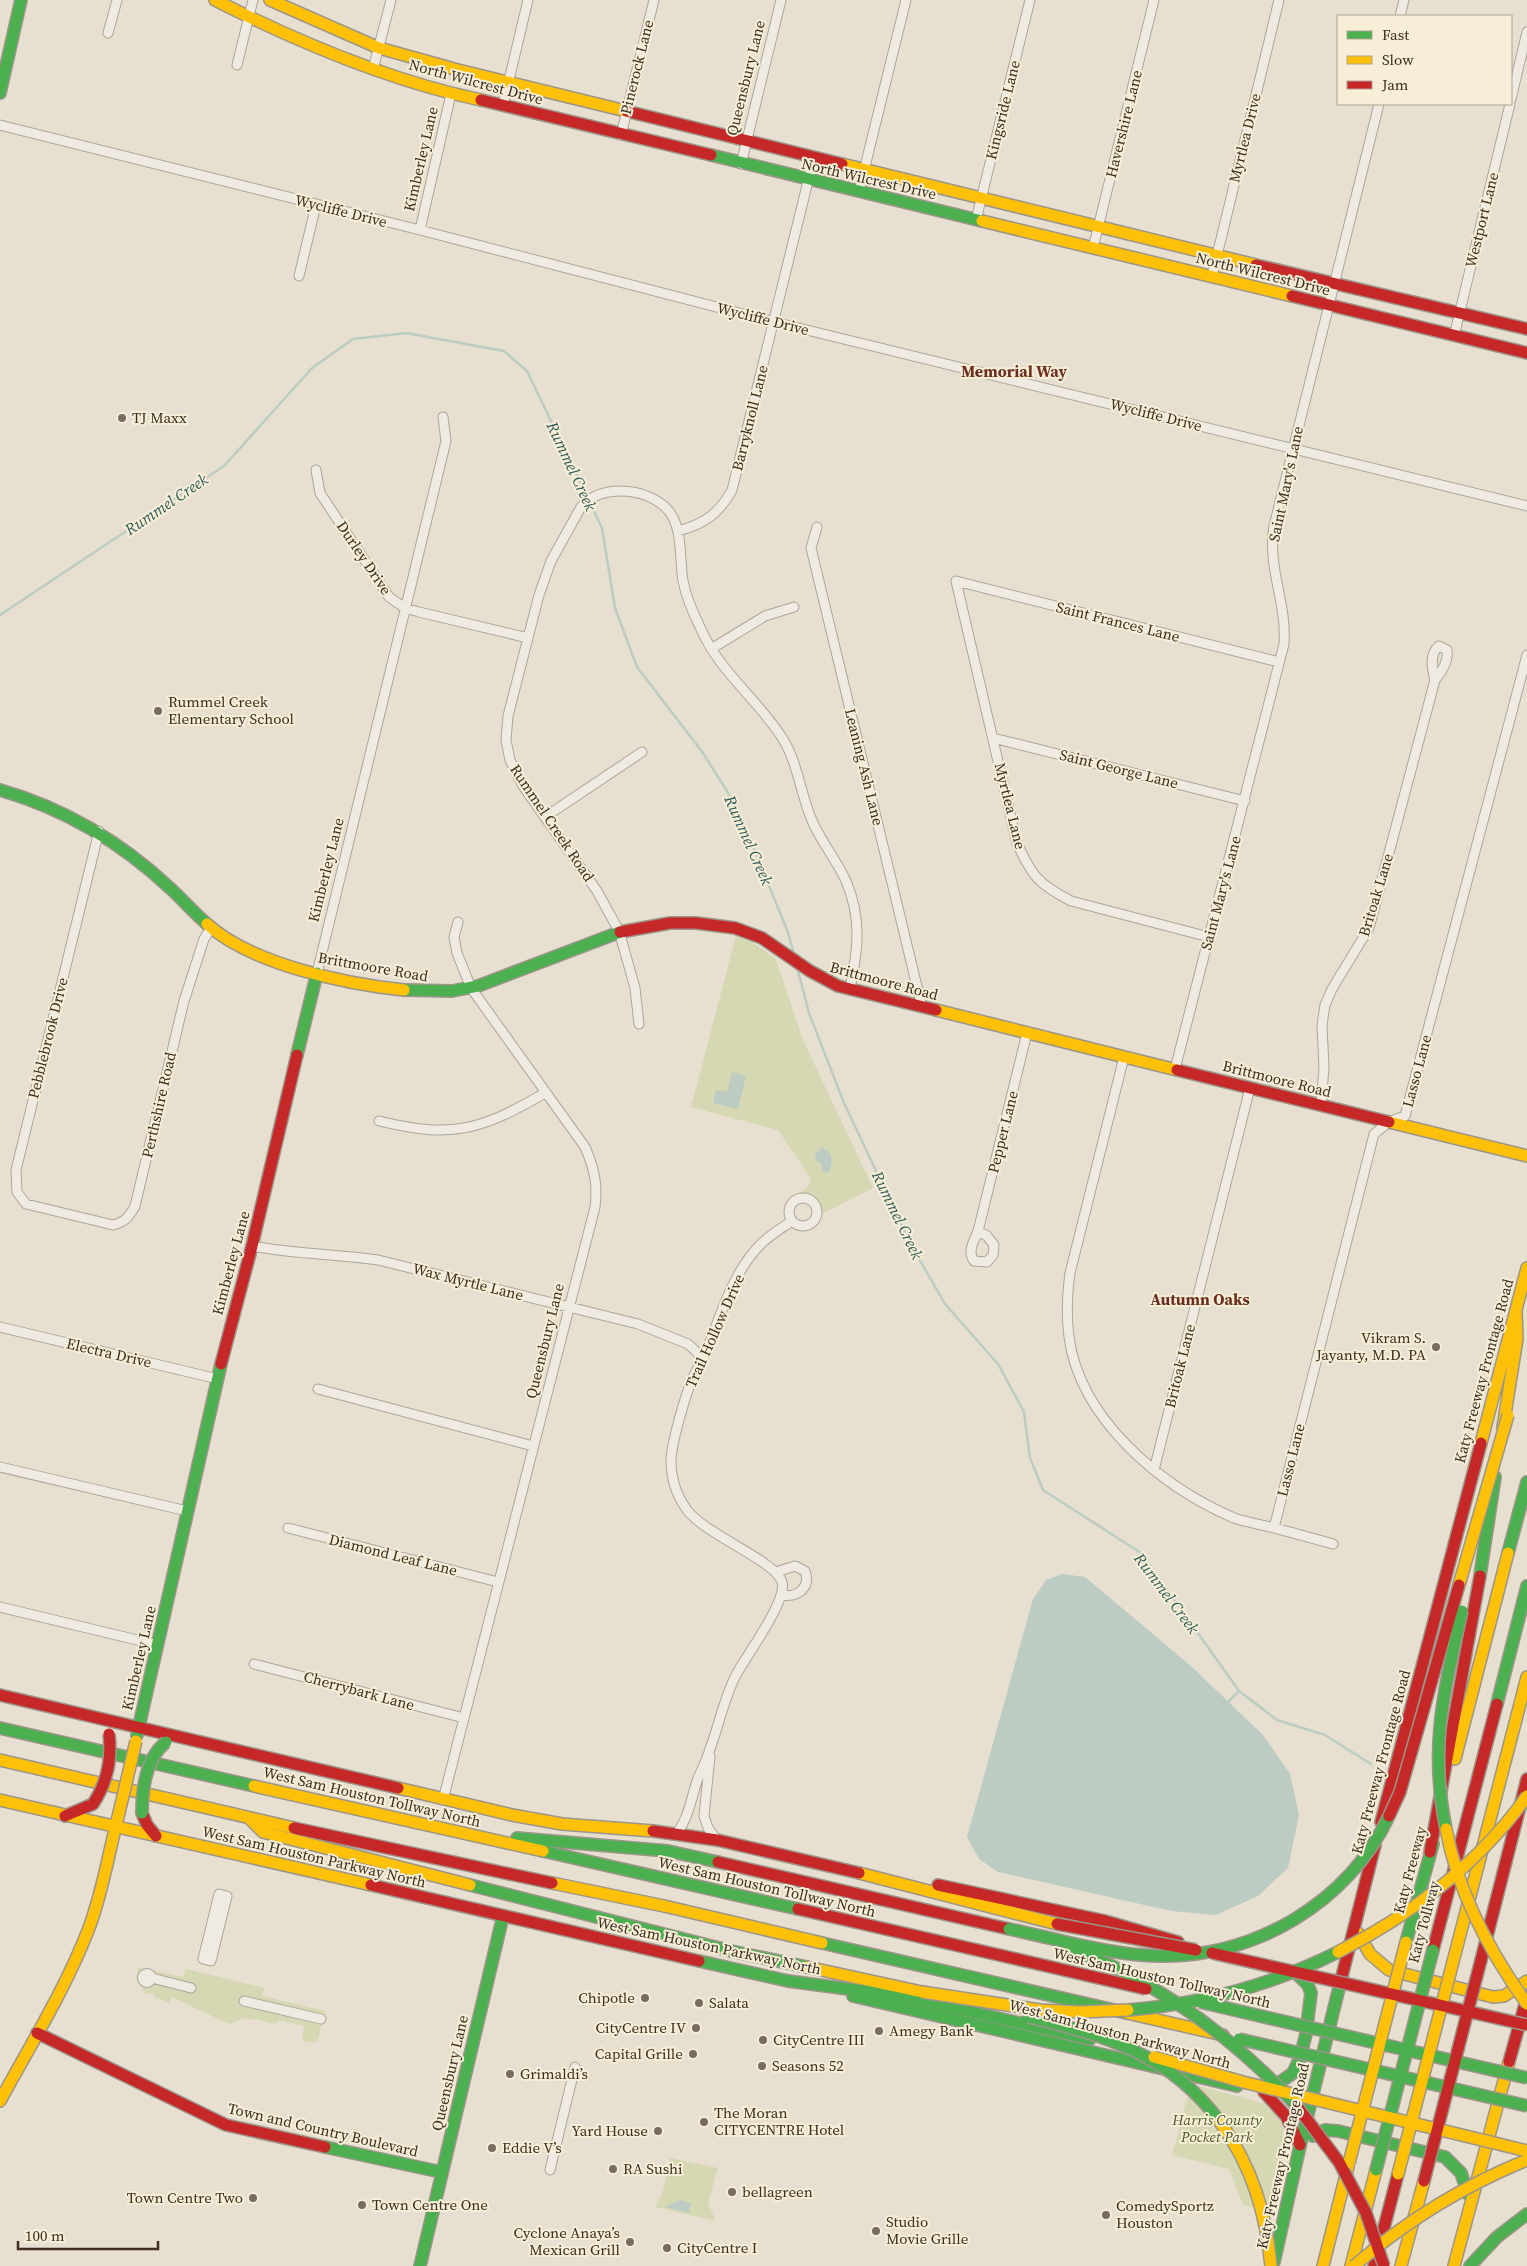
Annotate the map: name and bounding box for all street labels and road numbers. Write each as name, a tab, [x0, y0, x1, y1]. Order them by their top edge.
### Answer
street label: Pinerock Lane	[615, 17, 658, 116]
street label: Queensbury Lane	[721, 18, 770, 138]
street label: North Wilcrest Drive	[407, 54, 546, 110]
street label: Kingsride Lane	[980, 58, 1025, 162]
street label: Havershire Lane	[1100, 67, 1147, 180]
street label: Myrtlea Drive	[1223, 91, 1266, 185]
street label: Kimberley Lane	[398, 104, 443, 213]
street label: North Wilcrest Drive	[800, 153, 939, 204]
street label: Westport Lane	[1460, 170, 1504, 270]
street label: Wycliffe Drive	[293, 189, 390, 232]
street label: North Wilcrest Drive	[1194, 247, 1333, 300]
street label: Wycliffe Drive	[715, 297, 812, 340]
street label: Barryknoll Lane	[726, 362, 773, 473]
street label: Wycliffe Drive	[1108, 393, 1205, 436]
street label: Saint Mary's Lane	[1263, 424, 1308, 544]
street label: Durley Drive	[332, 517, 397, 599]
street label: Saint Frances Lane	[1054, 596, 1182, 647]
street label: Leaning Ash Lane	[840, 706, 889, 828]
street label: Saint George Lane	[1058, 744, 1181, 793]
street label: Rummel Creek Road	[505, 760, 600, 886]
street label: Myrtlea Lane	[990, 760, 1031, 852]
street label: Kimberley Lane	[302, 815, 349, 924]
street label: Saint Mary's Lane	[1195, 833, 1246, 952]
street label: Britoak Lane	[1353, 850, 1398, 939]
street label: Brittmoore Road	[316, 946, 430, 987]
street label: Brittmoore Road	[828, 956, 941, 1005]
street label: Pebblebrook Drive	[22, 975, 73, 1101]
street label: Lasso Lane	[1397, 1032, 1436, 1110]
street label: Perthshire Road	[136, 1049, 181, 1160]
street label: Brittmoore Road	[1221, 1055, 1334, 1102]
street label: Pepper Lane	[982, 1088, 1023, 1175]
street label: Kimberley Lane	[207, 1208, 255, 1317]
street label: Wax Myrtle Lane	[411, 1258, 526, 1306]
street label: Trail Hollow Drive	[680, 1270, 749, 1391]
street label: Katy Freeway Frontage Road	[1449, 1276, 1518, 1465]
street label: Queensbury Lane	[520, 1281, 569, 1401]
street label: Britoak Lane	[1159, 1321, 1200, 1410]
street label: Electra Drive	[64, 1333, 154, 1373]
street label: Lasso Lane	[1271, 1421, 1310, 1499]
street label: Diamond Leaf Lane	[327, 1528, 460, 1581]
street label: Kimberley Lane	[116, 1603, 161, 1712]
street label: Cherrybark Lane	[302, 1666, 417, 1715]
street label: Katy Freeway Frontage Road	[1346, 1667, 1415, 1856]
street label: West Sam Houston Tollway North	[261, 1761, 483, 1832]
street label: West Sam Houston Parkway North	[200, 1821, 428, 1892]
street label: Katy Freeway	[1388, 1824, 1431, 1916]
street label: West Sam Houston Tollway North	[656, 1851, 878, 1922]
street label: Katy Tollway	[1402, 1878, 1445, 1965]
street label: West Sam Houston Parkway North	[595, 1911, 823, 1980]
street label: West Sam Houston Tollway North	[1051, 1942, 1273, 2013]
street label: West Sam Houston Parkway North	[1007, 1994, 1233, 2073]
street label: Queensbury Lane	[426, 2013, 473, 2133]
street label: Katy Freeway Frontage Road	[1251, 2060, 1314, 2251]
street label: Town and Country Boulevard	[226, 2097, 421, 2162]

